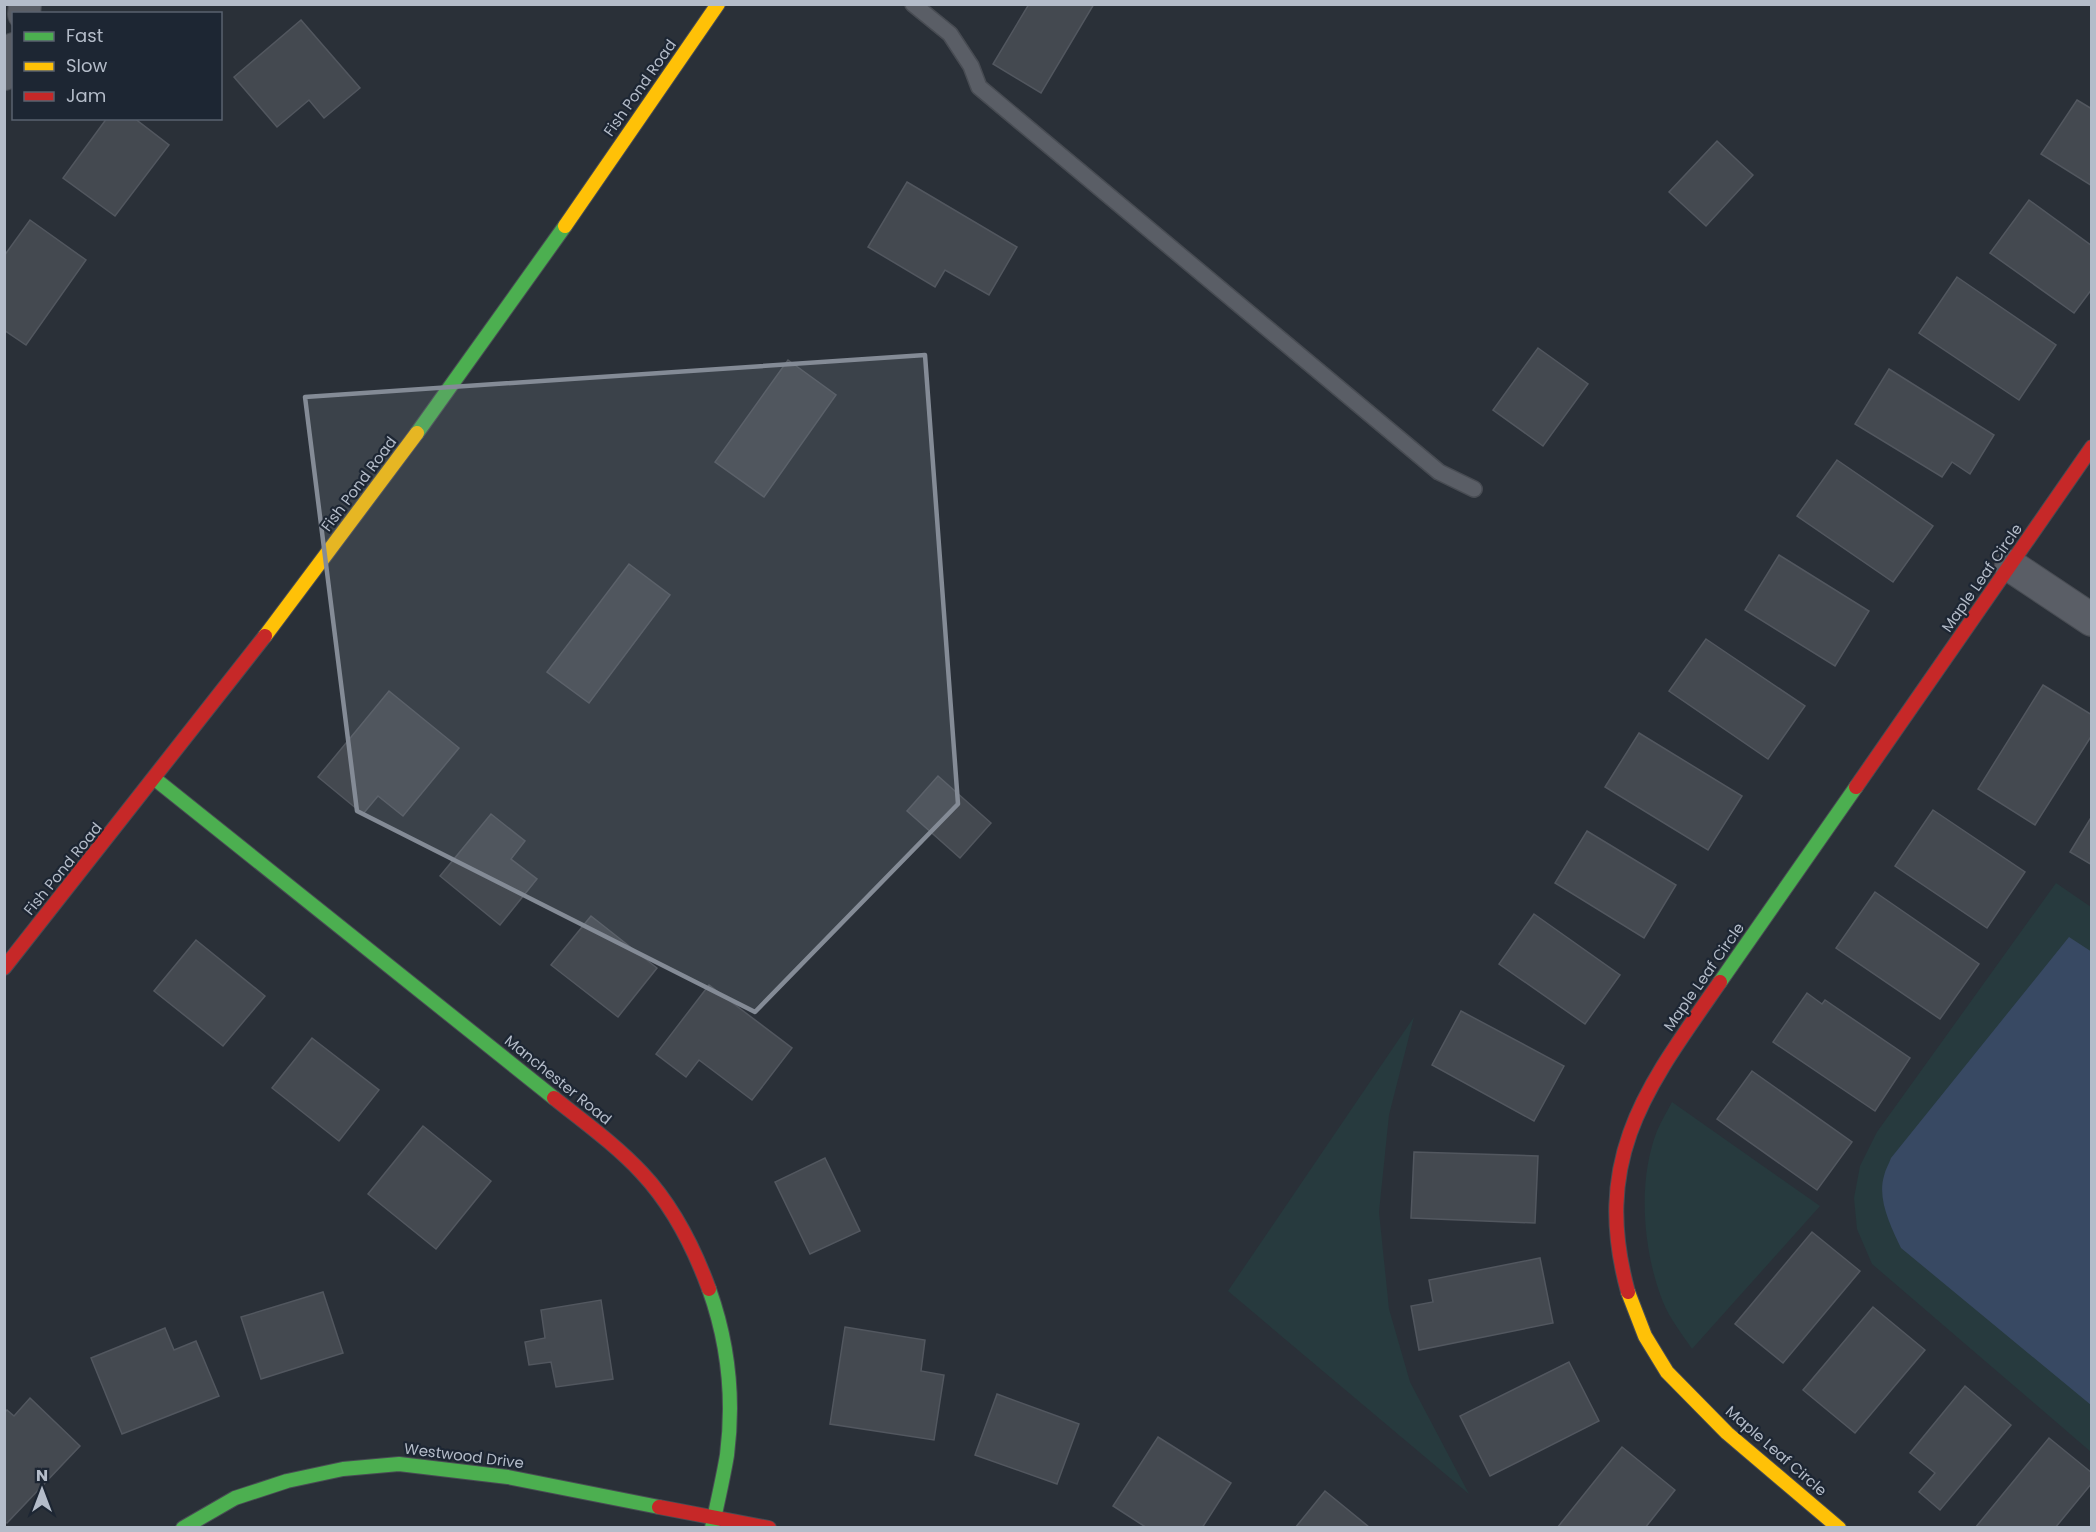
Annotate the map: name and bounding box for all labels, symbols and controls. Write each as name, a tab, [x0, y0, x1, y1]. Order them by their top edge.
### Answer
legend	[12, 12, 222, 120]
text: Fast	[66, 23, 103, 48]
street label: Fish Pond Road	[598, 35, 681, 140]
text: Slow	[66, 53, 108, 78]
text: Jam	[66, 83, 106, 108]
street label: Fish Pond Road	[316, 432, 401, 535]
street label: Maple Leaf Circle	[1936, 519, 2027, 636]
street label: Fish Pond Road	[19, 818, 107, 919]
street label: Maple Leaf Circle	[1658, 918, 1749, 1035]
street label: Manchester Road	[500, 1030, 616, 1129]
street label: Maple Leaf Circle	[1721, 1401, 1832, 1501]
street label: Westwood Drive	[403, 1438, 525, 1473]
north arrow	[12, 1460, 72, 1520]
text: N	[36, 1464, 48, 1487]

